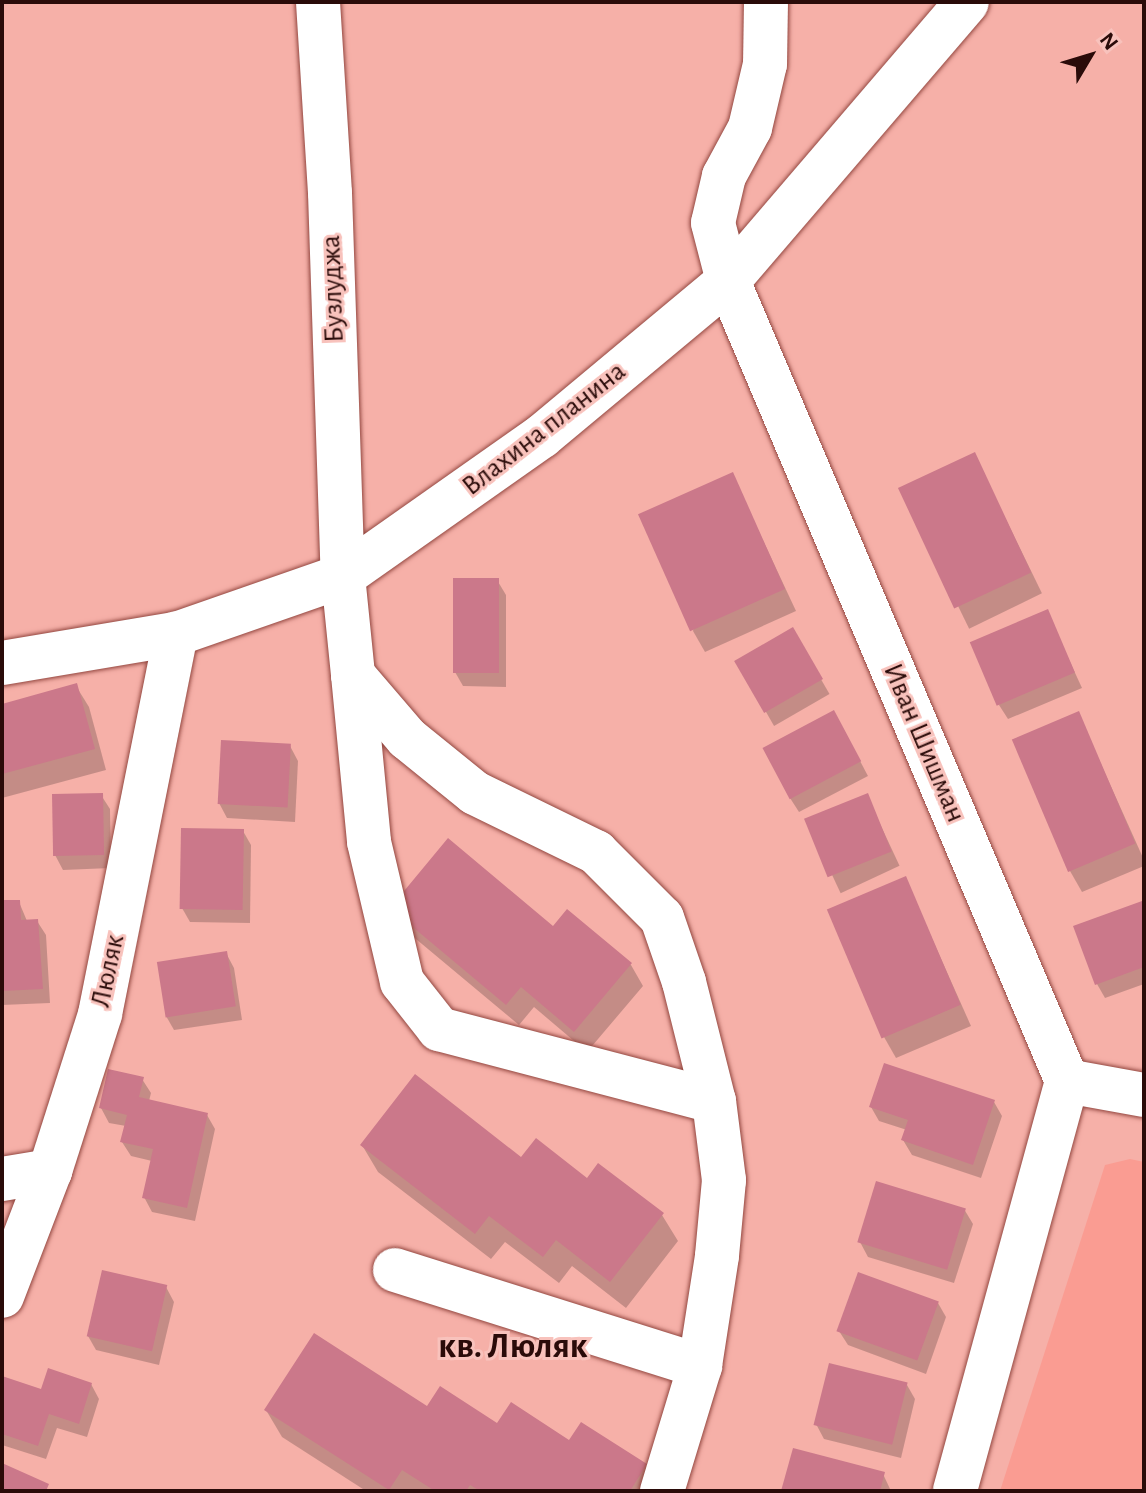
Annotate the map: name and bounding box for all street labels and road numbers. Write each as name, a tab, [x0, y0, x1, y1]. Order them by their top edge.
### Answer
street label: Бузлуджа	[314, 235, 352, 343]
street label: Влахина планина	[456, 355, 632, 503]
street label: Иван Шишман	[875, 658, 973, 828]
street label: Люляк	[84, 932, 132, 1010]

